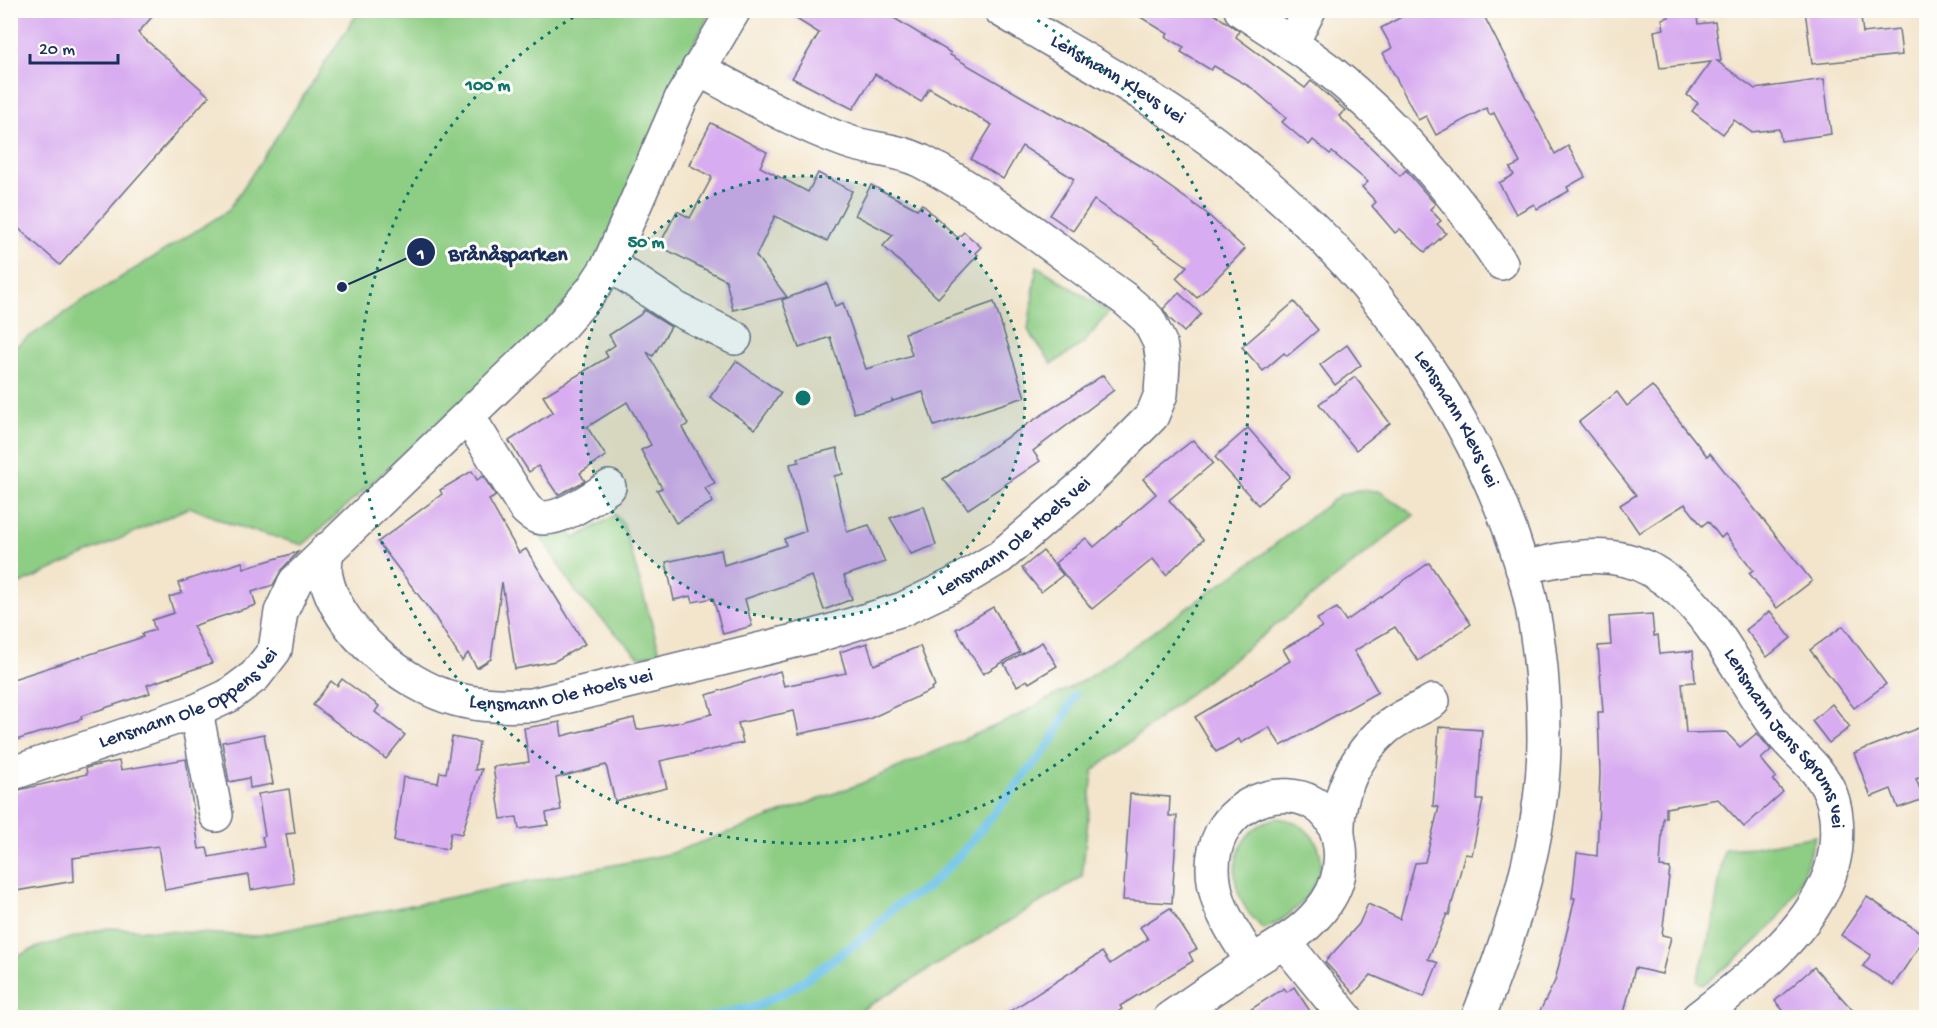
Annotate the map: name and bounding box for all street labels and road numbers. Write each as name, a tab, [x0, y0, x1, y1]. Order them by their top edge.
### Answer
street label: Lensmann Klevs vei	[1046, 30, 1189, 130]
street label: Lensmann Klevs vei	[1408, 346, 1503, 492]
street label: Lensmann Ole Hoels vei	[934, 473, 1097, 602]
street label: Lensmann Ole Oppens vei	[96, 644, 284, 754]
street label: Lensmann Jens Sørums vei	[1718, 645, 1848, 829]
street label: Lensmann Ole Hoels vei	[467, 664, 655, 717]

